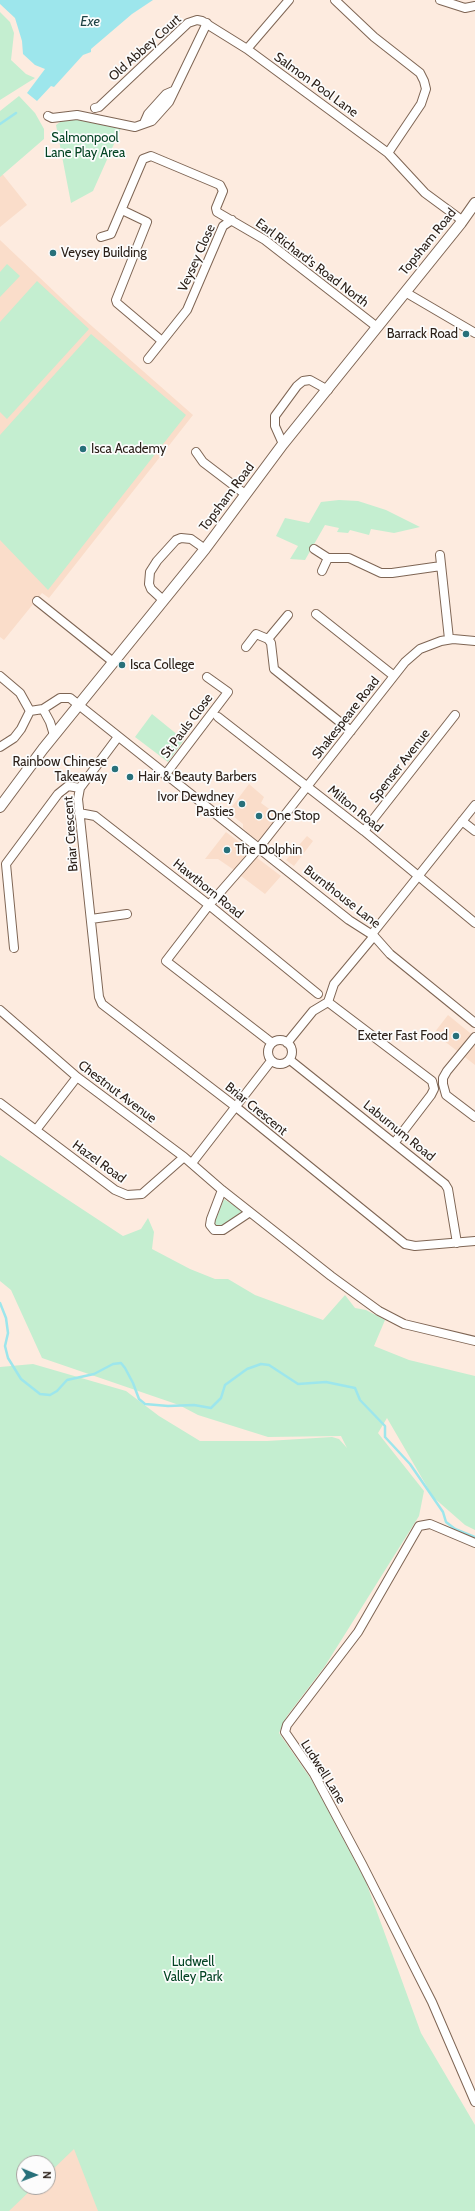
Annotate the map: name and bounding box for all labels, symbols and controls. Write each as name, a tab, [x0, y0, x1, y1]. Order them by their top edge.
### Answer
street label: Old Abbey Court	[106, 11, 184, 85]
water label: Exe	[80, 14, 100, 30]
street label: Salmon Pool Lane	[271, 49, 361, 121]
park label: Salmonpool Lane Play Area	[45, 130, 125, 161]
street label: Topsham Road	[396, 205, 460, 279]
street label: Earl Richard's Road North	[252, 215, 372, 311]
street label: Veysey Close	[175, 222, 219, 294]
place label: Veysey Building	[61, 245, 147, 261]
marker: Veysey Building	[48, 248, 58, 258]
place label: Barrack Road	[387, 326, 458, 342]
marker: Barrack Road	[461, 329, 471, 339]
place label: Isca Academy	[91, 441, 166, 457]
marker: Isca Academy	[78, 444, 88, 454]
street label: Topsham Road	[196, 460, 258, 534]
place label: Isca College	[130, 657, 194, 673]
marker: Isca College	[117, 660, 127, 670]
street label: Shakespeare Road	[309, 674, 383, 762]
street label: St Pauls Close	[158, 691, 216, 761]
street label: Spenser Avenue	[366, 726, 434, 806]
place label: Rainbow Chinese Takeaway	[13, 754, 107, 785]
marker: Rainbow Chinese Takeaway	[110, 764, 120, 774]
place label: Hair & Beauty Barbers	[138, 769, 257, 785]
marker: Hair & Beauty Barbers	[125, 772, 135, 782]
street label: Milton Road	[324, 782, 386, 836]
place label: Ivor Dewdney Pasties	[157, 789, 234, 820]
street label: Briar Crescent	[61, 796, 81, 872]
marker: Ivor Dewdney Pasties	[237, 799, 247, 809]
place label: One Stop	[267, 808, 320, 824]
marker: One Stop	[254, 811, 264, 821]
place label: The Dolphin	[235, 842, 302, 858]
marker: The Dolphin	[222, 845, 232, 855]
street label: Hawthorn Road	[170, 856, 246, 922]
street label: Burnthouse Lane	[301, 862, 383, 932]
place label: Exeter Fast Food	[357, 1028, 448, 1044]
marker: Exeter Fast Food	[451, 1031, 461, 1041]
street label: Chestnut Avenue	[75, 1057, 159, 1127]
street label: Briar Crescent	[222, 1079, 290, 1139]
street label: Laburnum Road	[360, 1097, 438, 1165]
street label: Hazel Road	[69, 1137, 129, 1187]
street label: Ludwell Lane	[297, 1737, 349, 1807]
park label: Ludwell Valley Park	[163, 1954, 223, 1985]
north arrow	[16, 2155, 56, 2195]
text: N	[40, 2171, 54, 2179]

